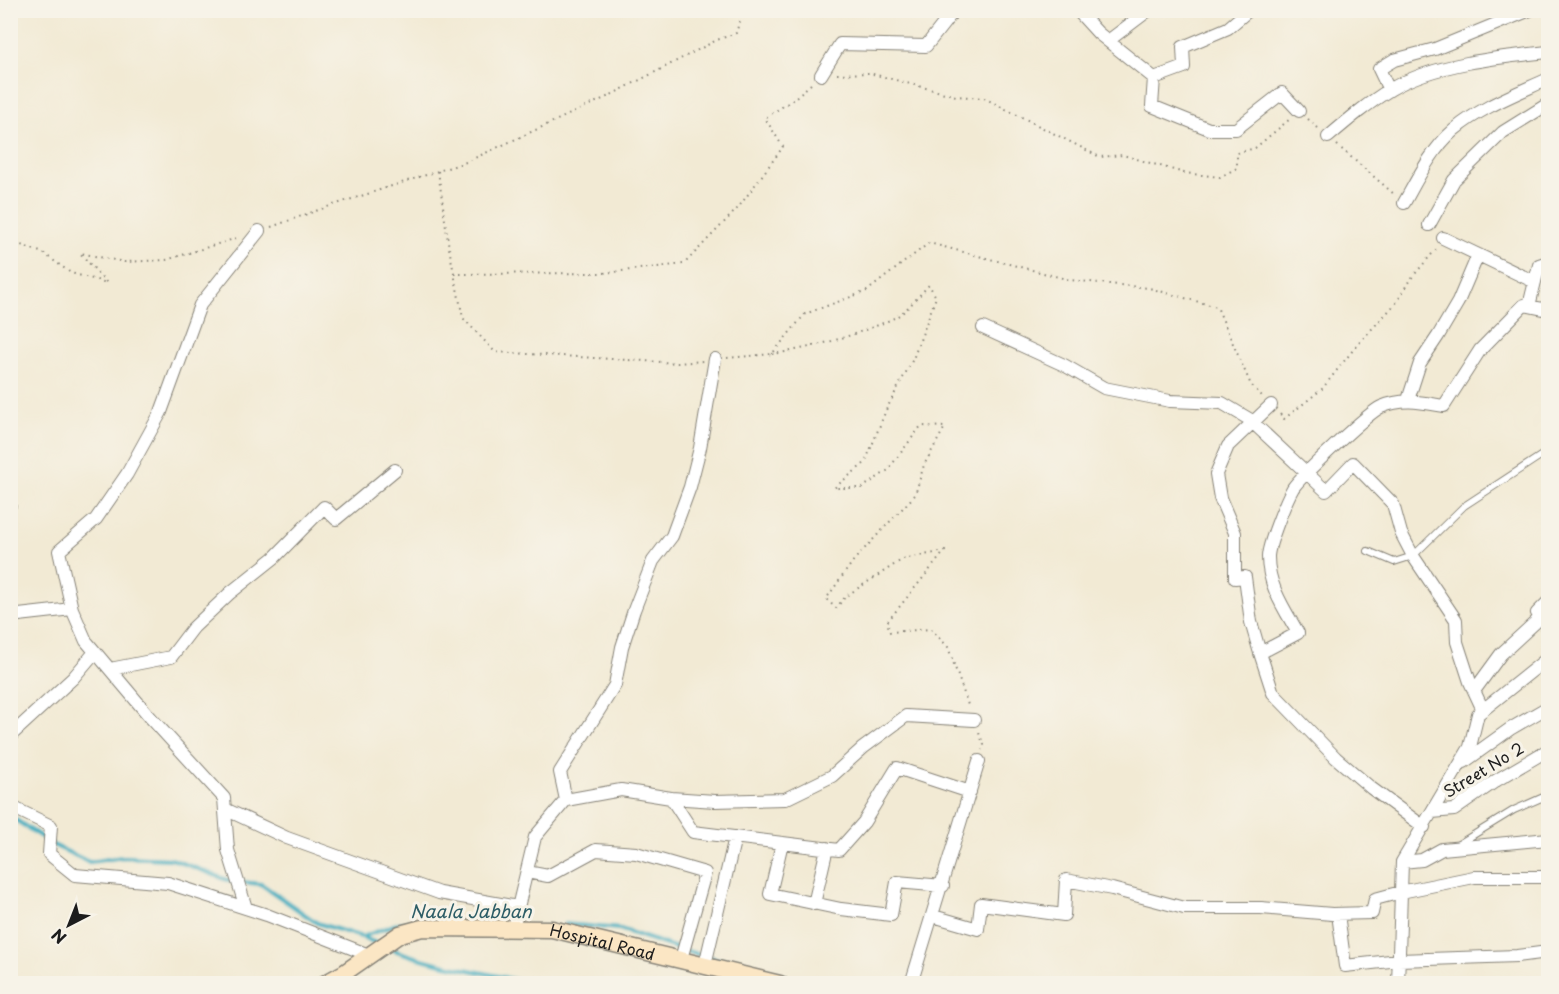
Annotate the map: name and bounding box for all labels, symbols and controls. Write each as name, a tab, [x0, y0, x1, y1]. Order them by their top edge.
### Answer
street label: Street No 2	[1438, 735, 1528, 803]
north arrow	[39, 895, 99, 955]
water label: Naala Jabban	[410, 897, 533, 924]
street label: Hospital Road	[548, 917, 658, 965]
text: N	[46, 924, 71, 950]

